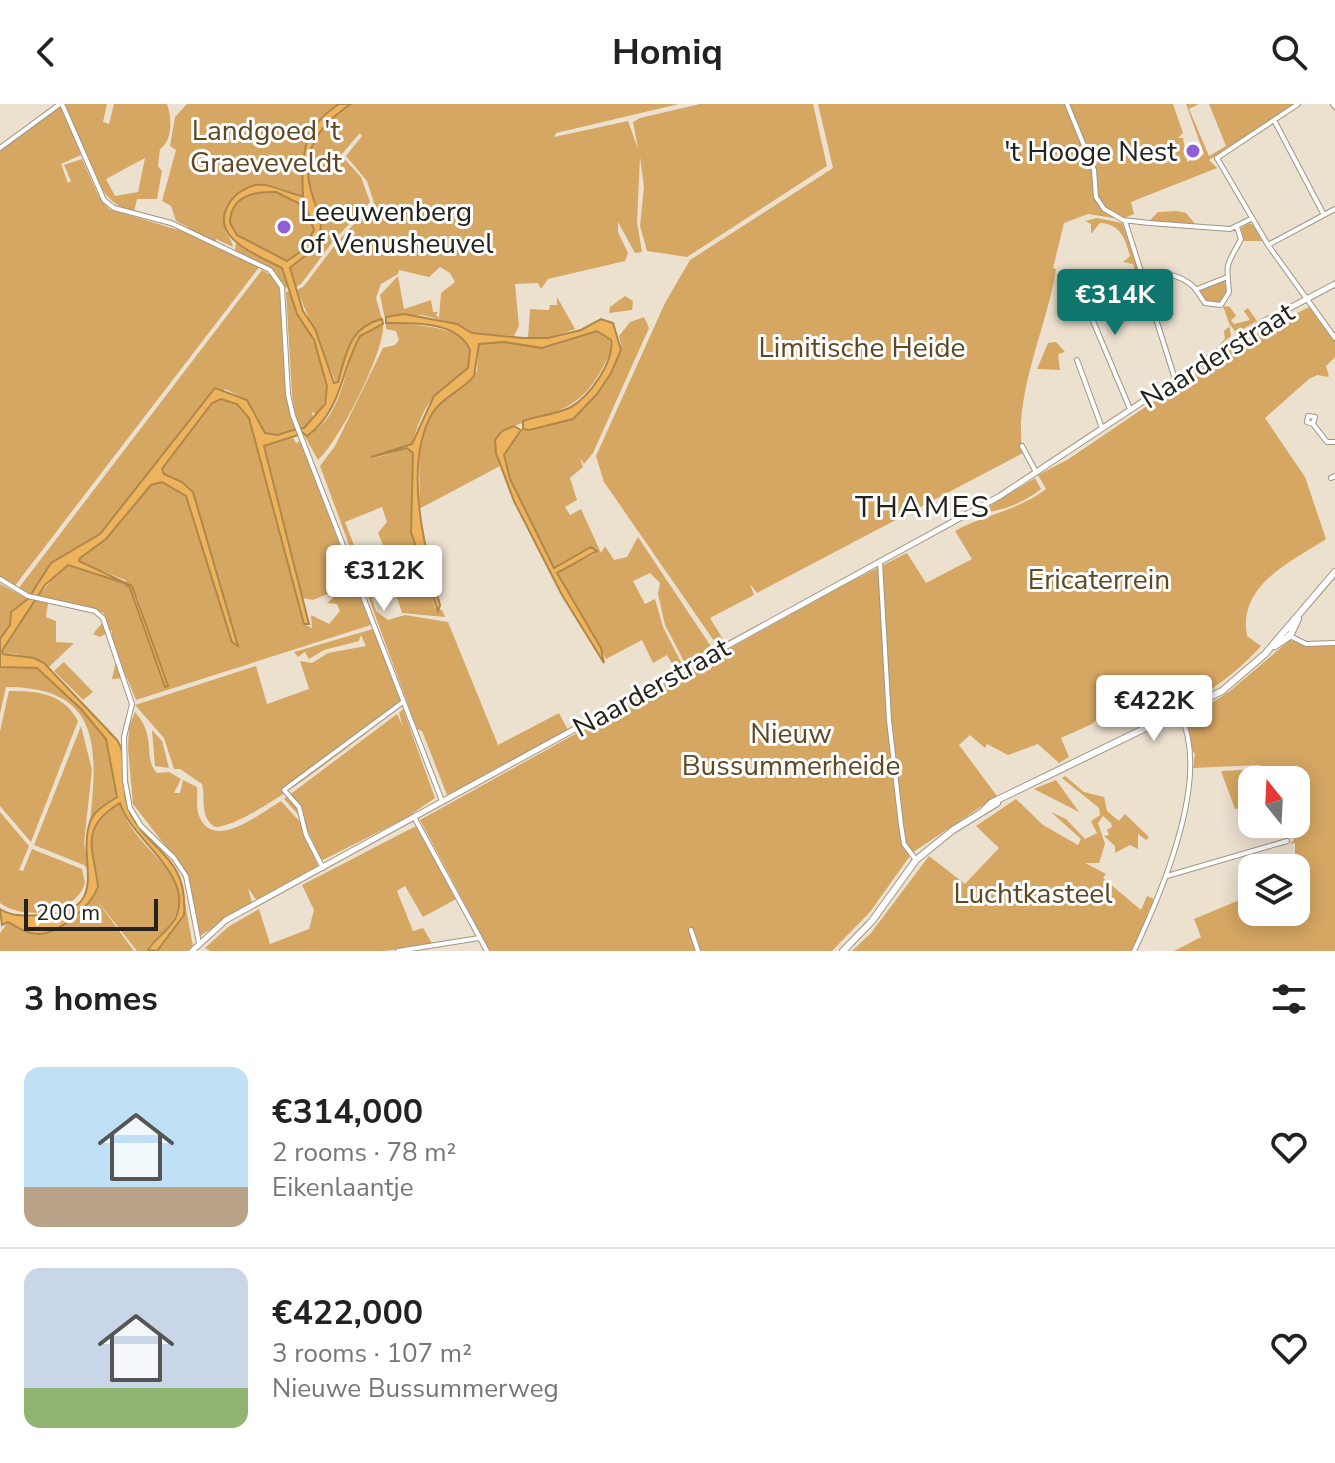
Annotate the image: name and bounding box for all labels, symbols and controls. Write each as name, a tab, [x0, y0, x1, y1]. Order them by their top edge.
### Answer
text: Homiq	[612, 28, 723, 77]
icon: back	[24, 30, 68, 74]
icon: search	[1267, 30, 1311, 74]
park label: Landgoed 't Graeveveldt	[190, 112, 342, 182]
place label: 't Hooge Nest	[1004, 133, 1177, 171]
marker: 't Hooge Nest	[1184, 142, 1202, 160]
place label: Leeuwenberg of Venusheuvel	[300, 193, 494, 263]
marker: Leeuwenberg of Venusheuvel	[275, 218, 293, 236]
pin: €314K	[1059, 269, 1171, 337]
text: €314K	[1075, 277, 1155, 312]
street label: Naarderstraat	[1134, 294, 1301, 418]
park label: Limitische Heide	[759, 329, 965, 367]
district label: THAMES	[855, 487, 991, 528]
pin: €312K	[328, 545, 440, 613]
text: €312K	[344, 553, 424, 588]
park label: Ericaterrein	[1028, 561, 1170, 599]
street label: Naarderstraat	[566, 629, 737, 747]
pin: €422K	[1098, 675, 1210, 743]
text: €422K	[1114, 683, 1194, 718]
park label: Nieuw Bussummerheide	[682, 715, 900, 785]
north arrow	[1238, 766, 1310, 838]
map controls	[1238, 766, 1310, 926]
button: layers	[1238, 854, 1310, 926]
park label: Luchtkasteel	[953, 875, 1113, 913]
scale bar	[24, 895, 158, 931]
text: 200 m	[36, 898, 100, 928]
text: 3 homes	[24, 976, 158, 1022]
icon: filters	[1267, 977, 1311, 1021]
text: €314,000	[272, 1089, 423, 1135]
icon: home	[88, 1099, 184, 1195]
icon: heart	[1267, 1125, 1311, 1169]
text: 2 rooms · 78 m²	[272, 1135, 456, 1170]
text: Eikenlaantje	[272, 1170, 414, 1205]
text: €422,000	[272, 1290, 423, 1336]
icon: home	[88, 1300, 184, 1396]
icon: heart	[1267, 1326, 1311, 1370]
text: 3 rooms · 107 m²	[272, 1336, 472, 1371]
text: Nieuwe Bussummerweg	[272, 1371, 559, 1406]

